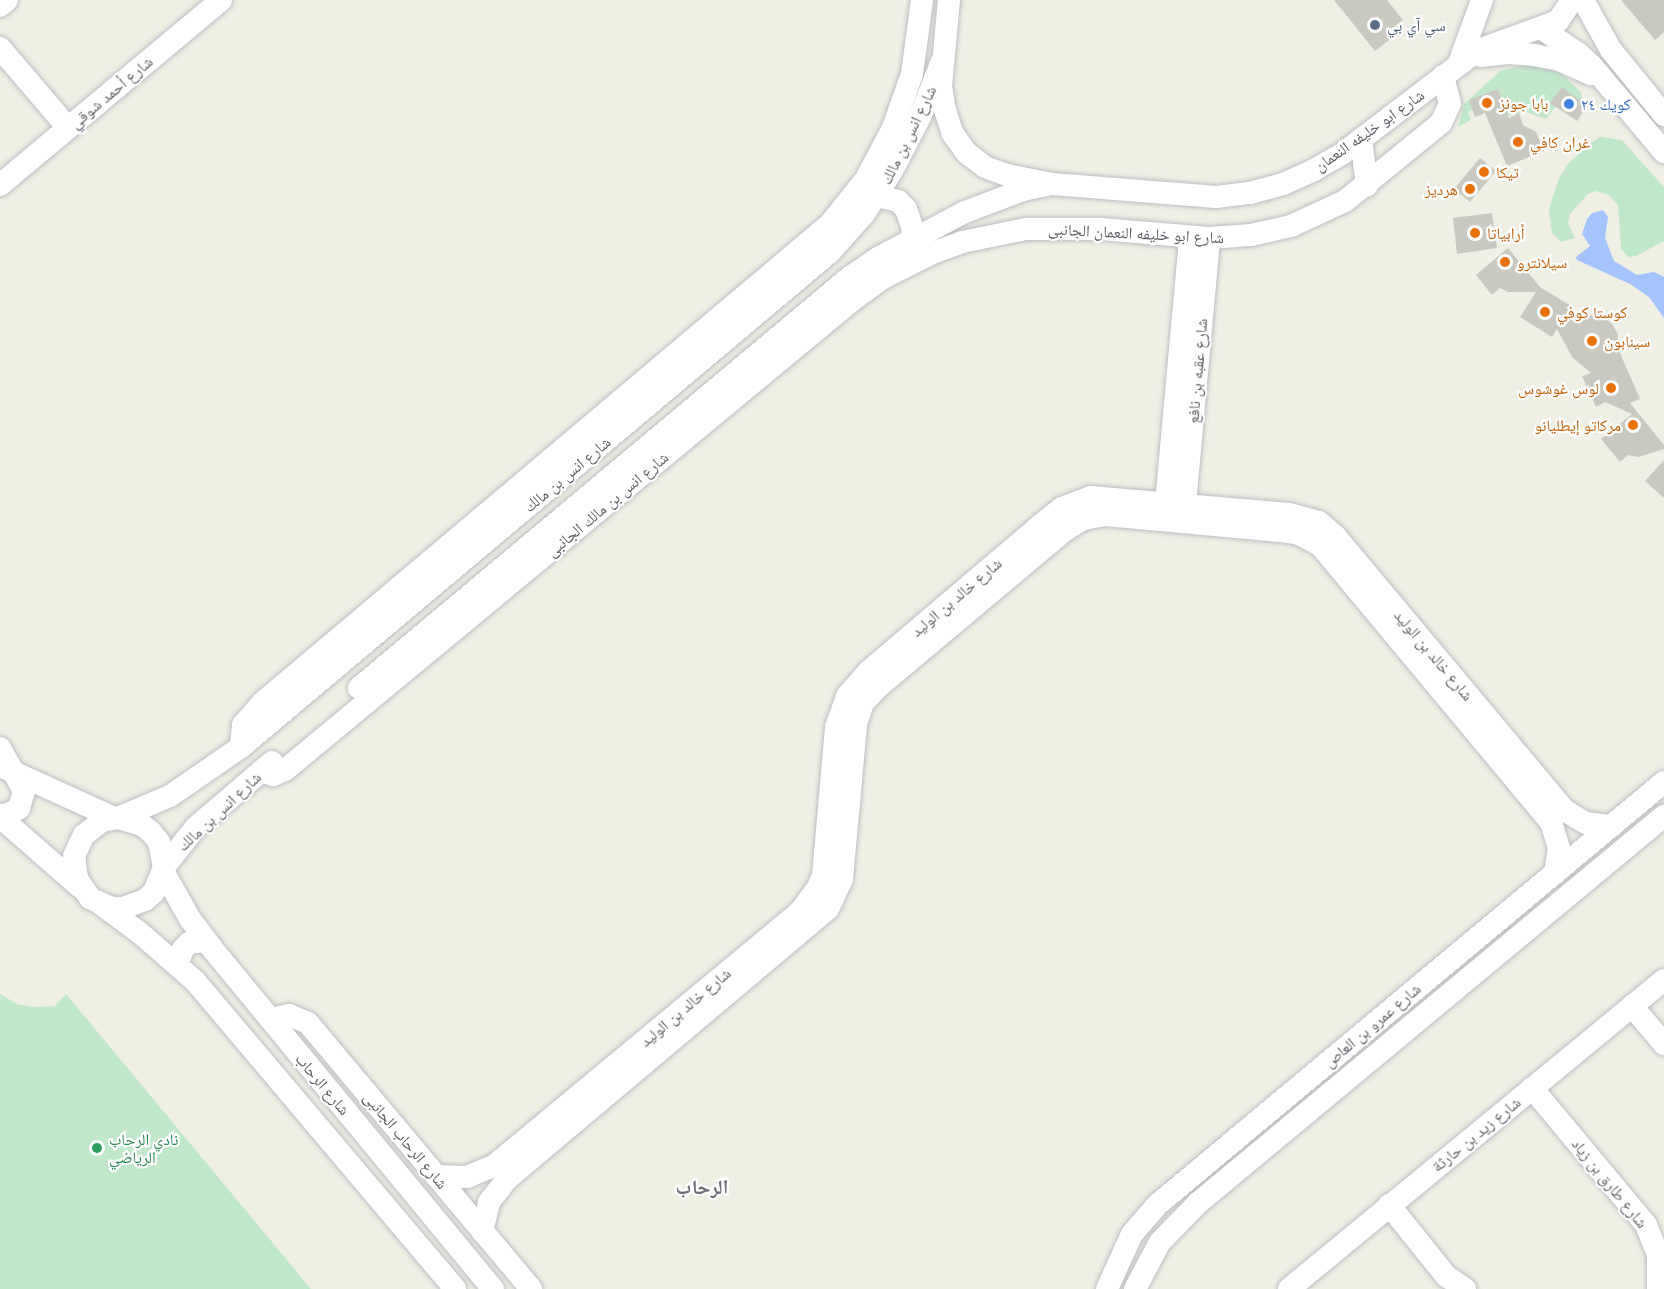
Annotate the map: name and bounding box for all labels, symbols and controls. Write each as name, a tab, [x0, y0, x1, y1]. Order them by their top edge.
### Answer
place label: سي آي بي	[1387, 15, 1446, 35]
marker: سي آي بي	[1368, 18, 1382, 32]
street label: شارع أحمد شوقي	[66, 52, 156, 132]
street label: شارع انس بن مالك	[876, 83, 940, 187]
street label: شارع ابو خليفه النعمان	[1310, 85, 1428, 175]
place label: بابا جونز	[1499, 93, 1549, 113]
place label: كويك ٢٤	[1581, 94, 1631, 114]
marker: بابا جونز	[1480, 96, 1494, 110]
marker: كويك ٢٤	[1562, 97, 1576, 111]
place label: غران كافي	[1530, 132, 1590, 152]
marker: غران كافي	[1511, 135, 1525, 149]
place label: تيكا	[1496, 162, 1519, 182]
marker: تيكا	[1477, 165, 1491, 179]
place label: هرديز	[1425, 179, 1458, 199]
marker: هرديز	[1463, 182, 1477, 196]
street label: شارع ابو خليفه النعمان الجانبى	[1047, 219, 1225, 247]
place label: أرابياتا	[1487, 223, 1525, 243]
marker: أرابياتا	[1468, 226, 1482, 240]
place label: سيلانترو	[1517, 252, 1567, 272]
marker: سيلانترو	[1498, 255, 1512, 269]
place label: كوستا كوفي	[1557, 302, 1627, 322]
marker: كوستا كوفي	[1538, 305, 1552, 319]
street label: شارع عقبه بن نافع	[1183, 318, 1211, 424]
place label: سينابون	[1604, 331, 1650, 351]
marker: سينابون	[1585, 334, 1599, 348]
place label: لوس غوشوس	[1518, 378, 1599, 398]
marker: لوس غوشوس	[1604, 381, 1618, 395]
place label: مركاتو إيطليانو	[1535, 415, 1621, 435]
marker: مركاتو إيطليانو	[1626, 418, 1640, 432]
street label: شارع انس بن مالك	[520, 432, 614, 516]
street label: شارع انس بن مالك الجانبى	[542, 447, 672, 561]
street label: شارع خالد بن الوليد	[907, 553, 1005, 641]
street label: شارع خالد بن الوليد	[1390, 606, 1478, 704]
street label: شارع انس بن مالك	[173, 767, 265, 855]
street label: شارع خالد بن الوليد	[636, 963, 734, 1051]
street label: شارع عمرو بن العاص	[1320, 979, 1424, 1071]
street label: شارع الرحاب	[292, 1049, 354, 1119]
street label: شارع الرحاب الجانبى	[360, 1088, 452, 1192]
street label: شارع زيد بن حارثة	[1428, 1092, 1524, 1176]
place label: نادي الرحاب الرياضي	[109, 1129, 178, 1167]
street label: شارع طارق بن زياد	[1568, 1134, 1652, 1232]
marker: نادي الرحاب الرياضي	[90, 1141, 104, 1155]
district label: الرحاب	[676, 1174, 728, 1198]

